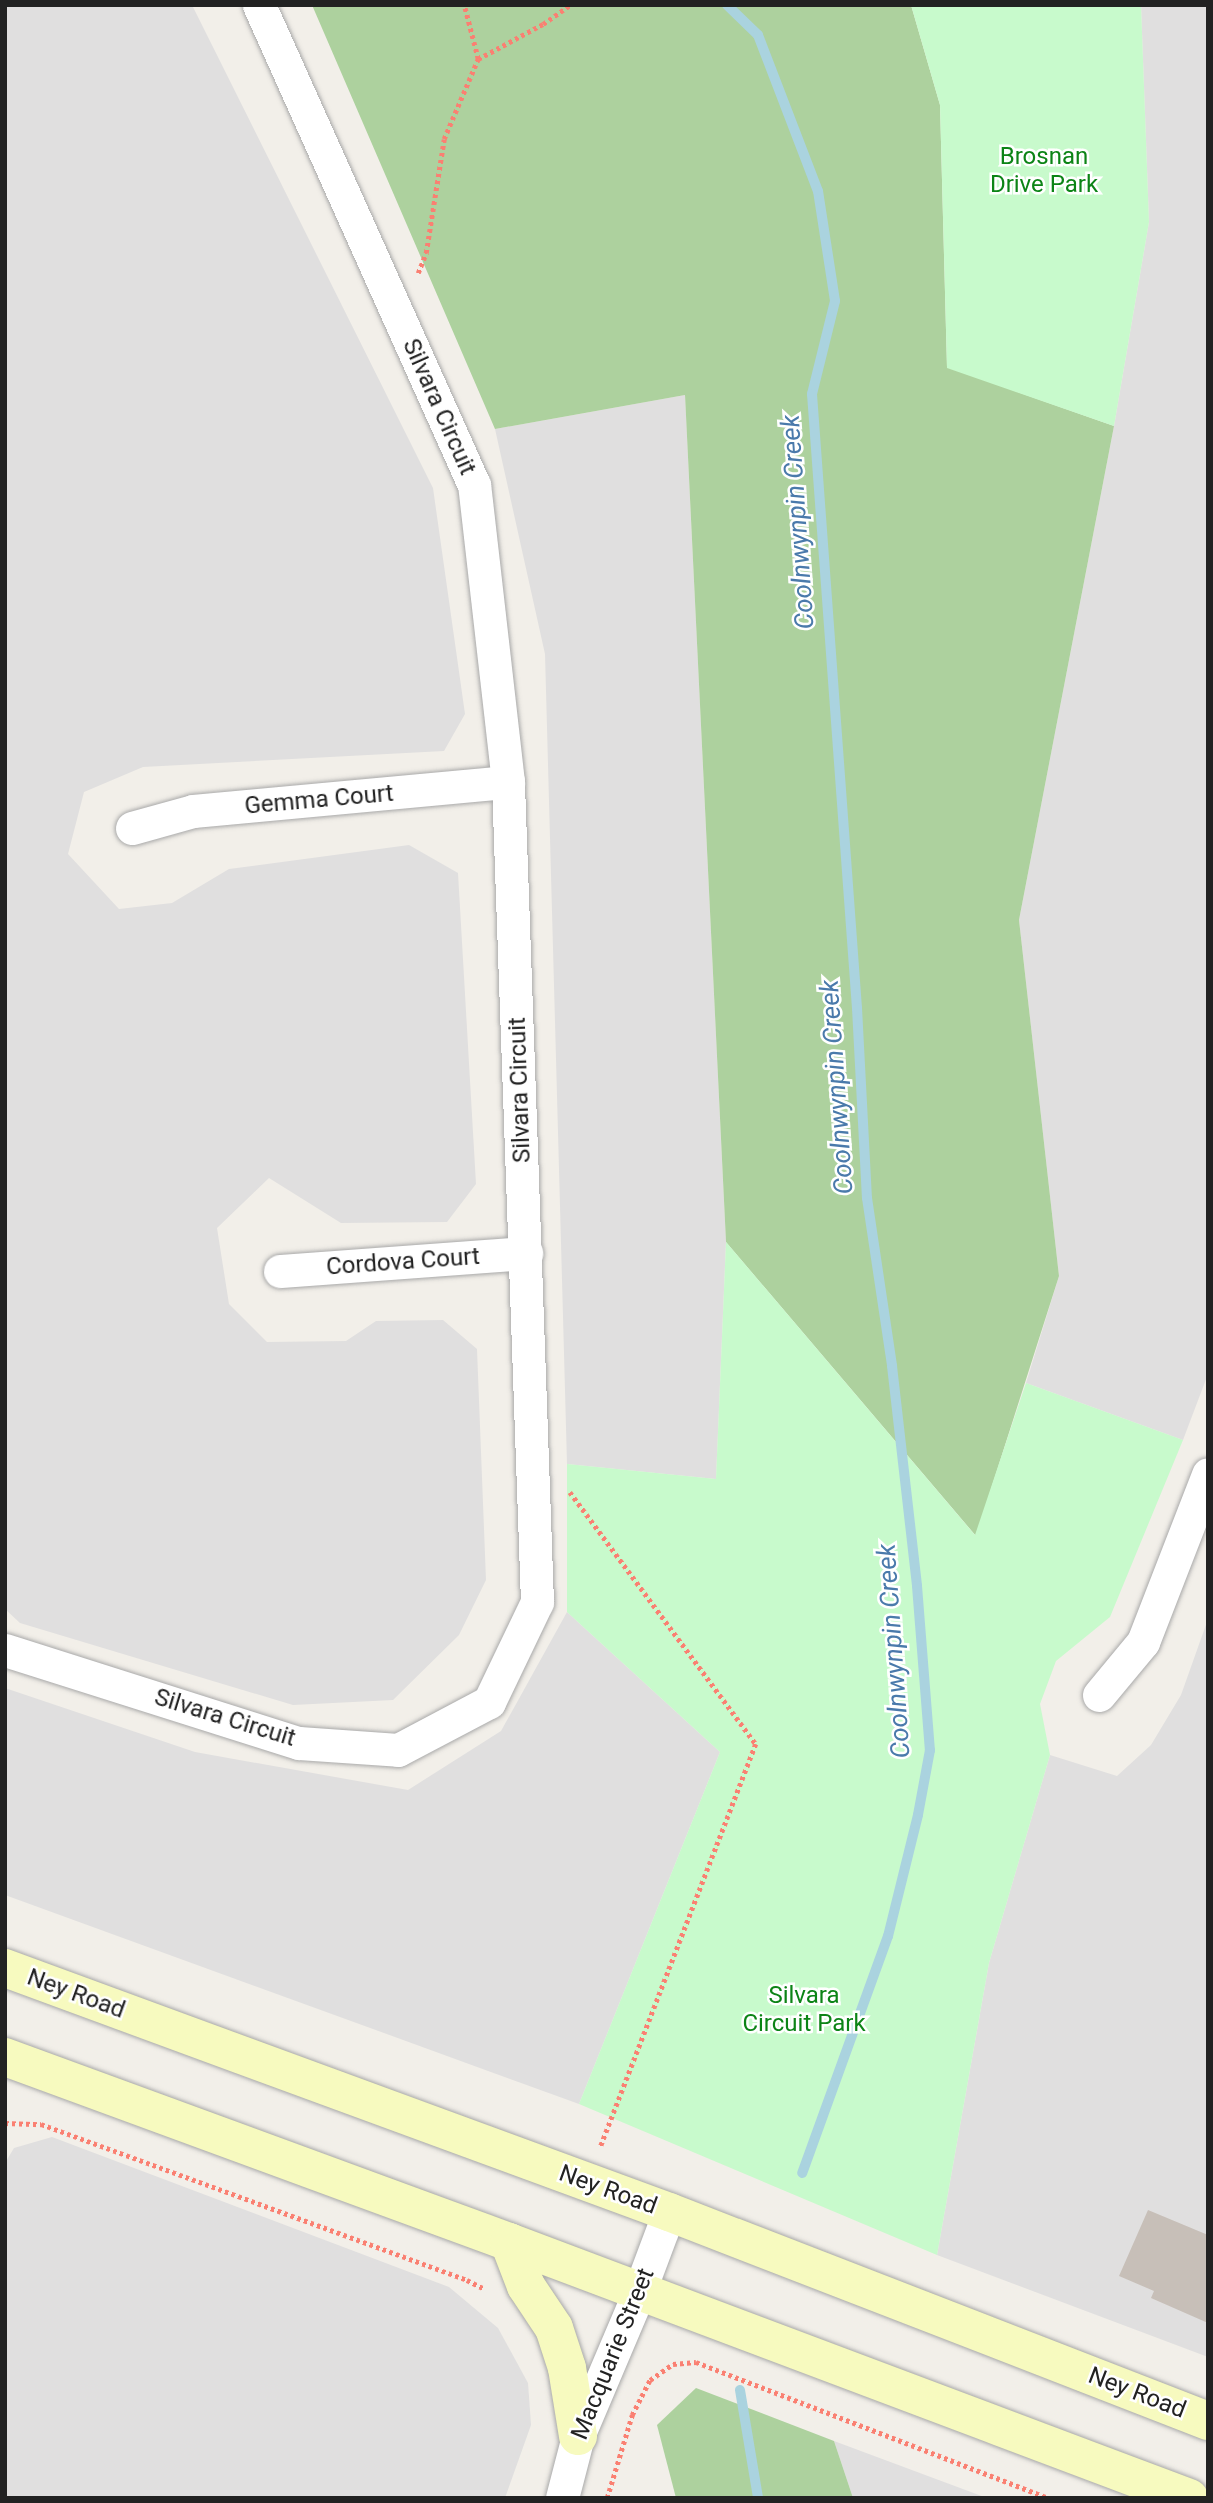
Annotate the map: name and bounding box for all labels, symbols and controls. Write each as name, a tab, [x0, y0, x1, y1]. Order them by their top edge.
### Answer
park label: Brosnan Drive Park	[990, 143, 1098, 199]
street label: Silvara Circuit	[396, 334, 482, 480]
water label: Coolnwynpin Creek	[775, 414, 821, 630]
street label: Gemma Court	[243, 779, 395, 821]
water label: Coolnwynpin Creek	[814, 979, 860, 1195]
street label: Silvara Circuit	[503, 1017, 537, 1163]
street label: Cordova Court	[325, 1242, 481, 1282]
water label: Coolnwynpin Creek	[871, 1543, 917, 1759]
street label: Silvara Circuit	[151, 1683, 299, 1753]
street label: Ney Road	[23, 1963, 129, 2025]
park label: Silvara Circuit Park	[742, 1982, 866, 2038]
street label: Ney Road	[555, 2159, 661, 2221]
street label: Macquarie Street	[565, 2264, 661, 2444]
street label: Ney Road	[1084, 2361, 1190, 2425]

